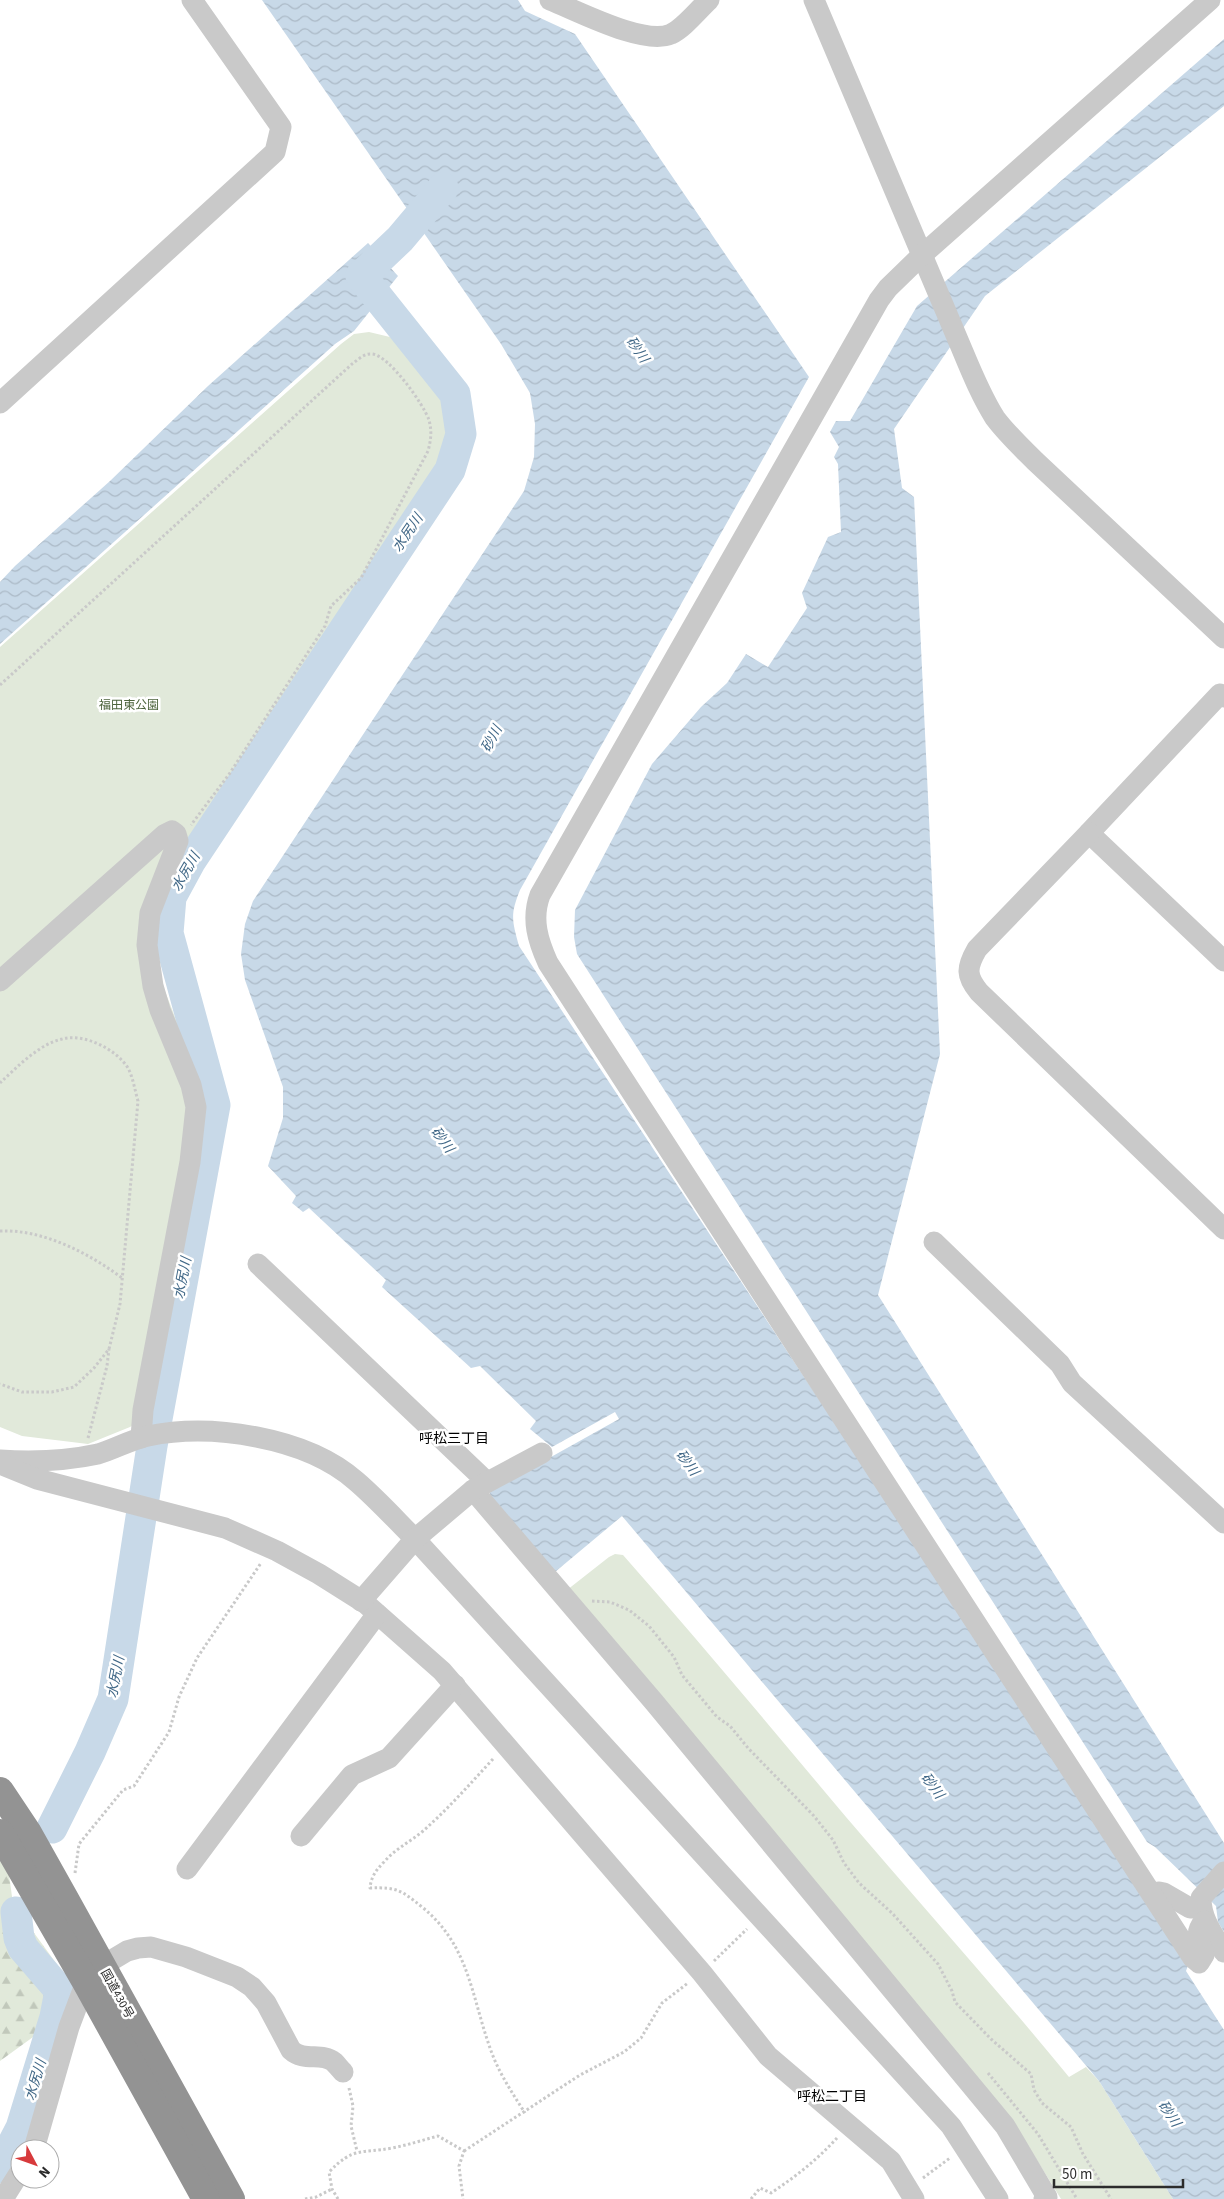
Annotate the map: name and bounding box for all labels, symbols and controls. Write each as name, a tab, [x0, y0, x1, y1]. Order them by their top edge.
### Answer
water label: 砂川	[621, 333, 654, 369]
water label: 水尻川	[388, 508, 429, 556]
park label: 福田東公園	[99, 697, 159, 714]
water label: 砂川	[477, 720, 508, 756]
water label: 水尻川	[167, 847, 206, 895]
water label: 砂川	[426, 1123, 460, 1159]
water label: 水尻川	[169, 1254, 197, 1301]
district label: 呼松三丁目	[419, 1429, 489, 1449]
water label: 砂川	[671, 1446, 705, 1482]
water label: 水尻川	[102, 1653, 130, 1700]
water label: 砂川	[916, 1769, 950, 1805]
street label: 国道430号	[96, 1966, 138, 2022]
water label: 水尻川	[20, 2055, 52, 2103]
district label: 呼松二丁目	[797, 2087, 867, 2107]
water label: 砂川	[1153, 2097, 1186, 2133]
north arrow	[10, 2139, 60, 2189]
scale bar	[1054, 2156, 1183, 2188]
text: N	[33, 2162, 55, 2182]
text: 50 m	[1062, 2164, 1092, 2185]

